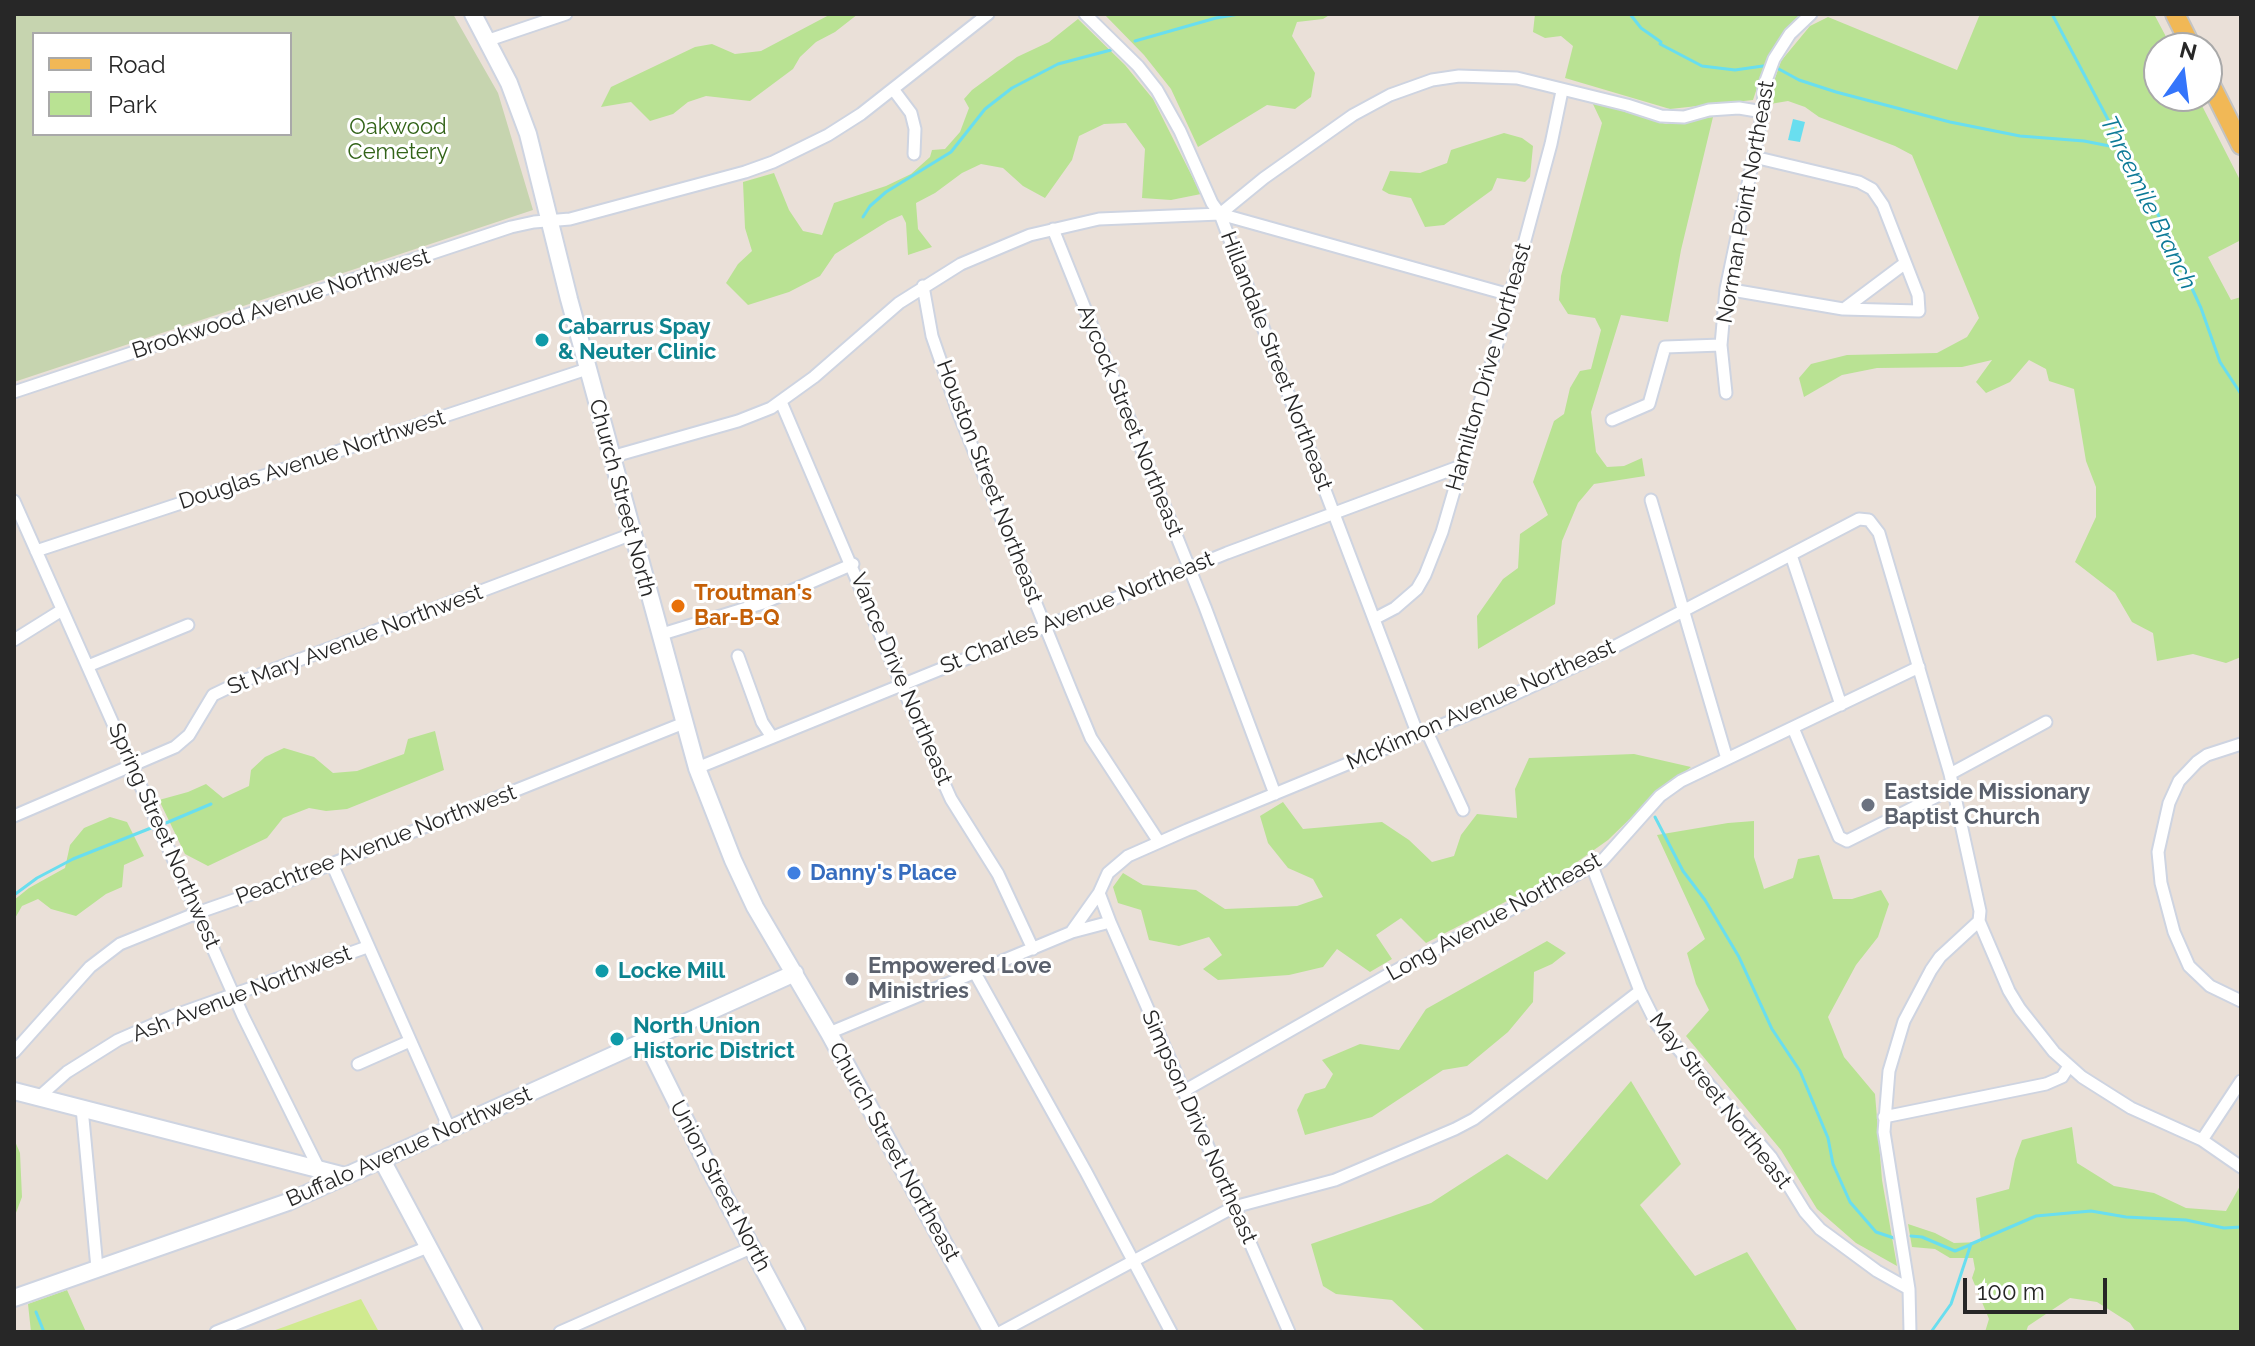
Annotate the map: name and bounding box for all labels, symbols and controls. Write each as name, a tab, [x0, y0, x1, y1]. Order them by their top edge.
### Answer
legend	[32, 32, 292, 136]
north arrow	[2143, 32, 2223, 112]
text: N	[2177, 36, 2200, 65]
text: Road	[108, 50, 166, 79]
street label: Norman Point Northeast	[1712, 79, 1780, 325]
text: Park	[108, 90, 157, 119]
water label: Threemile Branch	[2094, 112, 2202, 294]
park label: Oakwood Cemetery	[348, 114, 448, 166]
street label: Hillandale Street Northeast	[1214, 228, 1338, 494]
street label: Hamilton Drive Northeast	[1441, 240, 1537, 494]
street label: Brookwood Avenue Northwest	[129, 243, 433, 365]
street label: Aycock Street Northeast	[1071, 301, 1189, 541]
place label: Cabarrus Spay & Neuter Clinic	[558, 314, 717, 366]
marker: Cabarrus Spay & Neuter Clinic	[533, 331, 551, 349]
street label: Houston Street Northeast	[930, 356, 1048, 608]
street label: Church Street North	[583, 396, 661, 600]
street label: Douglas Avenue Northwest	[176, 404, 448, 516]
street label: St Charles Avenue Northeast	[936, 546, 1218, 680]
street label: Vance Drive Northeast	[844, 569, 958, 789]
street label: St Mary Avenue Northwest	[224, 579, 486, 701]
place label: Troutman's Bar-B-Q	[694, 580, 812, 632]
marker: Troutman's Bar-B-Q	[669, 597, 687, 615]
street label: McKinnon Avenue Northeast	[1343, 634, 1619, 776]
street label: Spring Street Northwest	[102, 719, 226, 953]
street label: Peachtree Avenue Northwest	[232, 779, 520, 911]
place label: Eastside Missionary Baptist Church	[1884, 779, 2090, 830]
marker: Eastside Missionary Baptist Church	[1859, 796, 1877, 814]
street label: Long Avenue Northeast	[1382, 847, 1606, 987]
place label: Danny's Place	[810, 860, 957, 886]
marker: Danny's Place	[785, 864, 803, 882]
street label: Ash Avenue Northwest	[129, 940, 355, 1048]
place label: Empowered Love Ministries	[868, 953, 1051, 1004]
place label: Locke Mill	[618, 958, 725, 984]
marker: Locke Mill	[593, 962, 611, 980]
marker: Empowered Love Ministries	[843, 970, 861, 988]
street label: Simpson Drive Northeast	[1136, 1006, 1262, 1248]
street label: May Street Northeast	[1643, 1008, 1797, 1194]
place label: North Union Historic District	[633, 1013, 795, 1064]
marker: North Union Historic District	[608, 1030, 626, 1048]
street label: Church Street Northeast	[823, 1038, 965, 1266]
street label: Buffalo Avenue Northwest	[282, 1081, 536, 1213]
street label: Union Street North	[664, 1096, 776, 1276]
scale bar	[1967, 1262, 2111, 1312]
text: 100 m	[1977, 1277, 2045, 1306]

